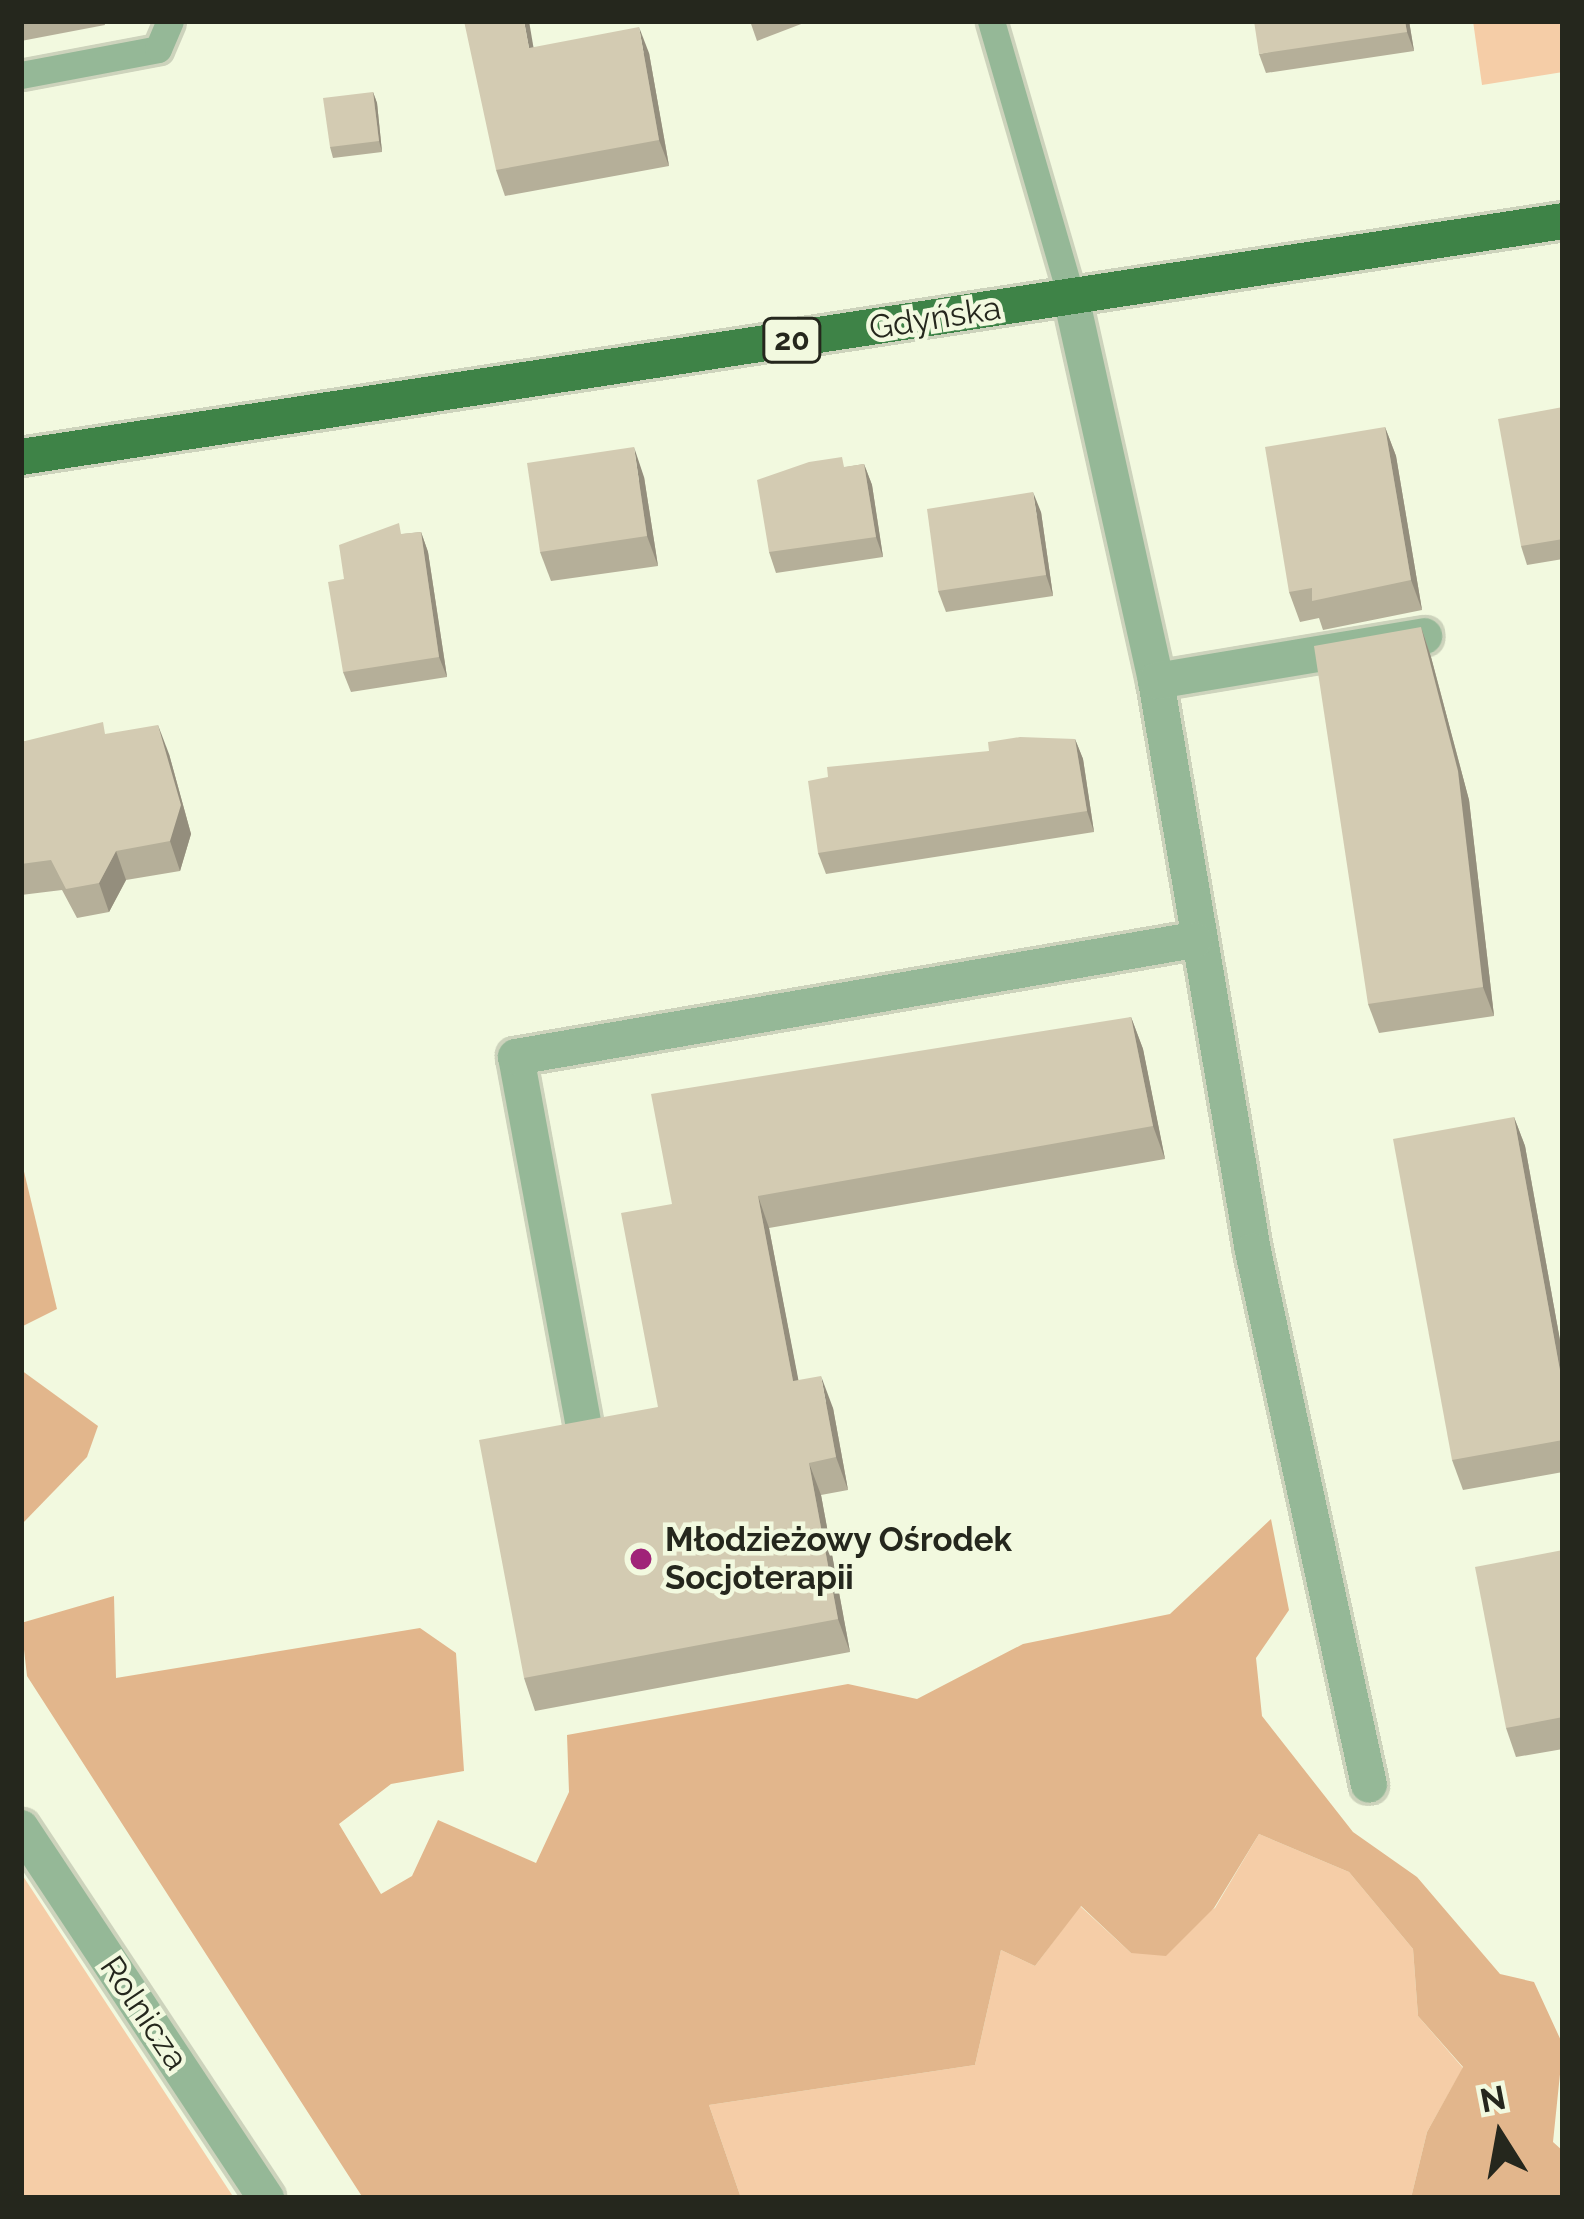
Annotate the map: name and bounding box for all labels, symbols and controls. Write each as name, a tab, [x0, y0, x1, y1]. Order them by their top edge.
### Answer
street label: Gdyńska	[866, 288, 1004, 348]
road number: 20	[762, 316, 822, 364]
place label: Młodzieżowy Ośrodek Socjoterapii	[665, 1520, 1013, 1598]
marker: Młodzieżowy Ośrodek Socjoterapii	[628, 1546, 654, 1572]
street label: Rolnicza	[92, 1949, 196, 2077]
north arrow	[1440, 2075, 1560, 2195]
text: N	[1477, 2078, 1509, 2121]

